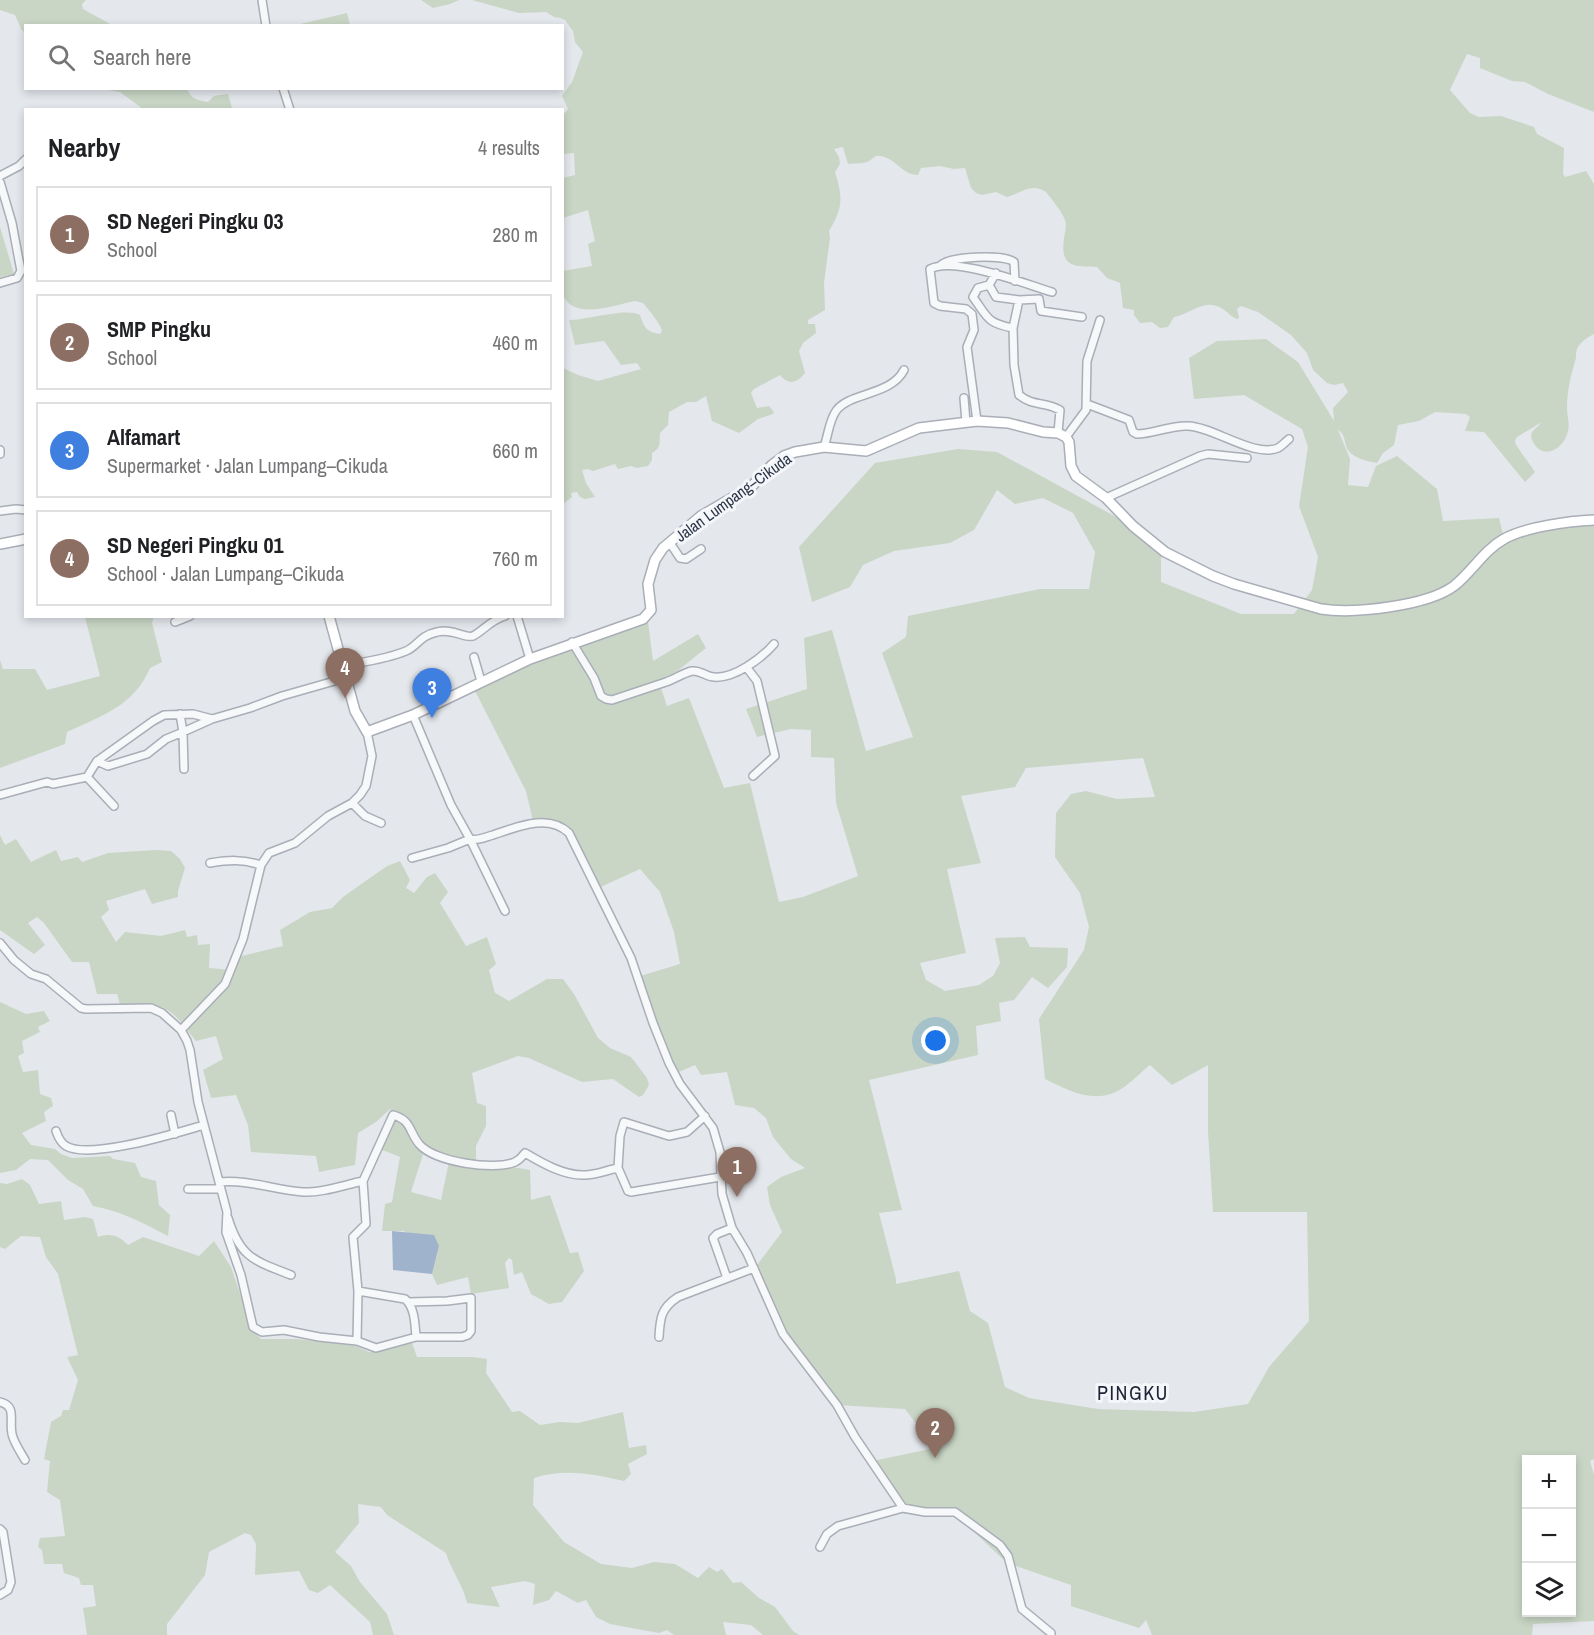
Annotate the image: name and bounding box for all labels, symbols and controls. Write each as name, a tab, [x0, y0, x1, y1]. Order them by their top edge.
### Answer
search box	[24, 24, 564, 90]
icon: search	[45, 41, 78, 74]
text: Search here	[93, 42, 191, 72]
text: Nearby	[48, 130, 120, 165]
text: 4 results	[478, 134, 540, 161]
text: SD Negeri Pingku 03	[107, 206, 283, 236]
text: 1	[65, 221, 74, 248]
text: 280 m	[492, 221, 538, 248]
text: School	[107, 236, 157, 263]
text: SMP Pingku	[107, 314, 211, 344]
text: 2	[65, 329, 74, 356]
text: 460 m	[492, 329, 538, 356]
text: School	[107, 344, 157, 371]
text: Alfamart	[107, 422, 180, 452]
text: 3	[65, 437, 74, 464]
text: 660 m	[492, 437, 538, 464]
street label: Jalan Lumpang–Cikuda	[670, 447, 796, 547]
text: Supermarket · Jalan Lumpang–Cikuda	[107, 452, 388, 479]
text: SD Negeri Pingku 01	[107, 530, 283, 560]
text: 4	[65, 545, 74, 572]
text: 760 m	[492, 545, 538, 572]
text: School · Jalan Lumpang–Cikuda	[107, 560, 344, 587]
pin: 4	[326, 648, 364, 698]
pin: 3	[412, 668, 452, 718]
your location	[921, 1026, 950, 1055]
pin: 1	[718, 1148, 756, 1197]
district label: PINGKU	[1097, 1379, 1169, 1406]
pin: 2	[916, 1408, 954, 1458]
map controls	[1522, 1455, 1576, 1617]
button: +	[1522, 1455, 1576, 1509]
button: −	[1522, 1509, 1576, 1563]
button: layers	[1522, 1563, 1576, 1617]

